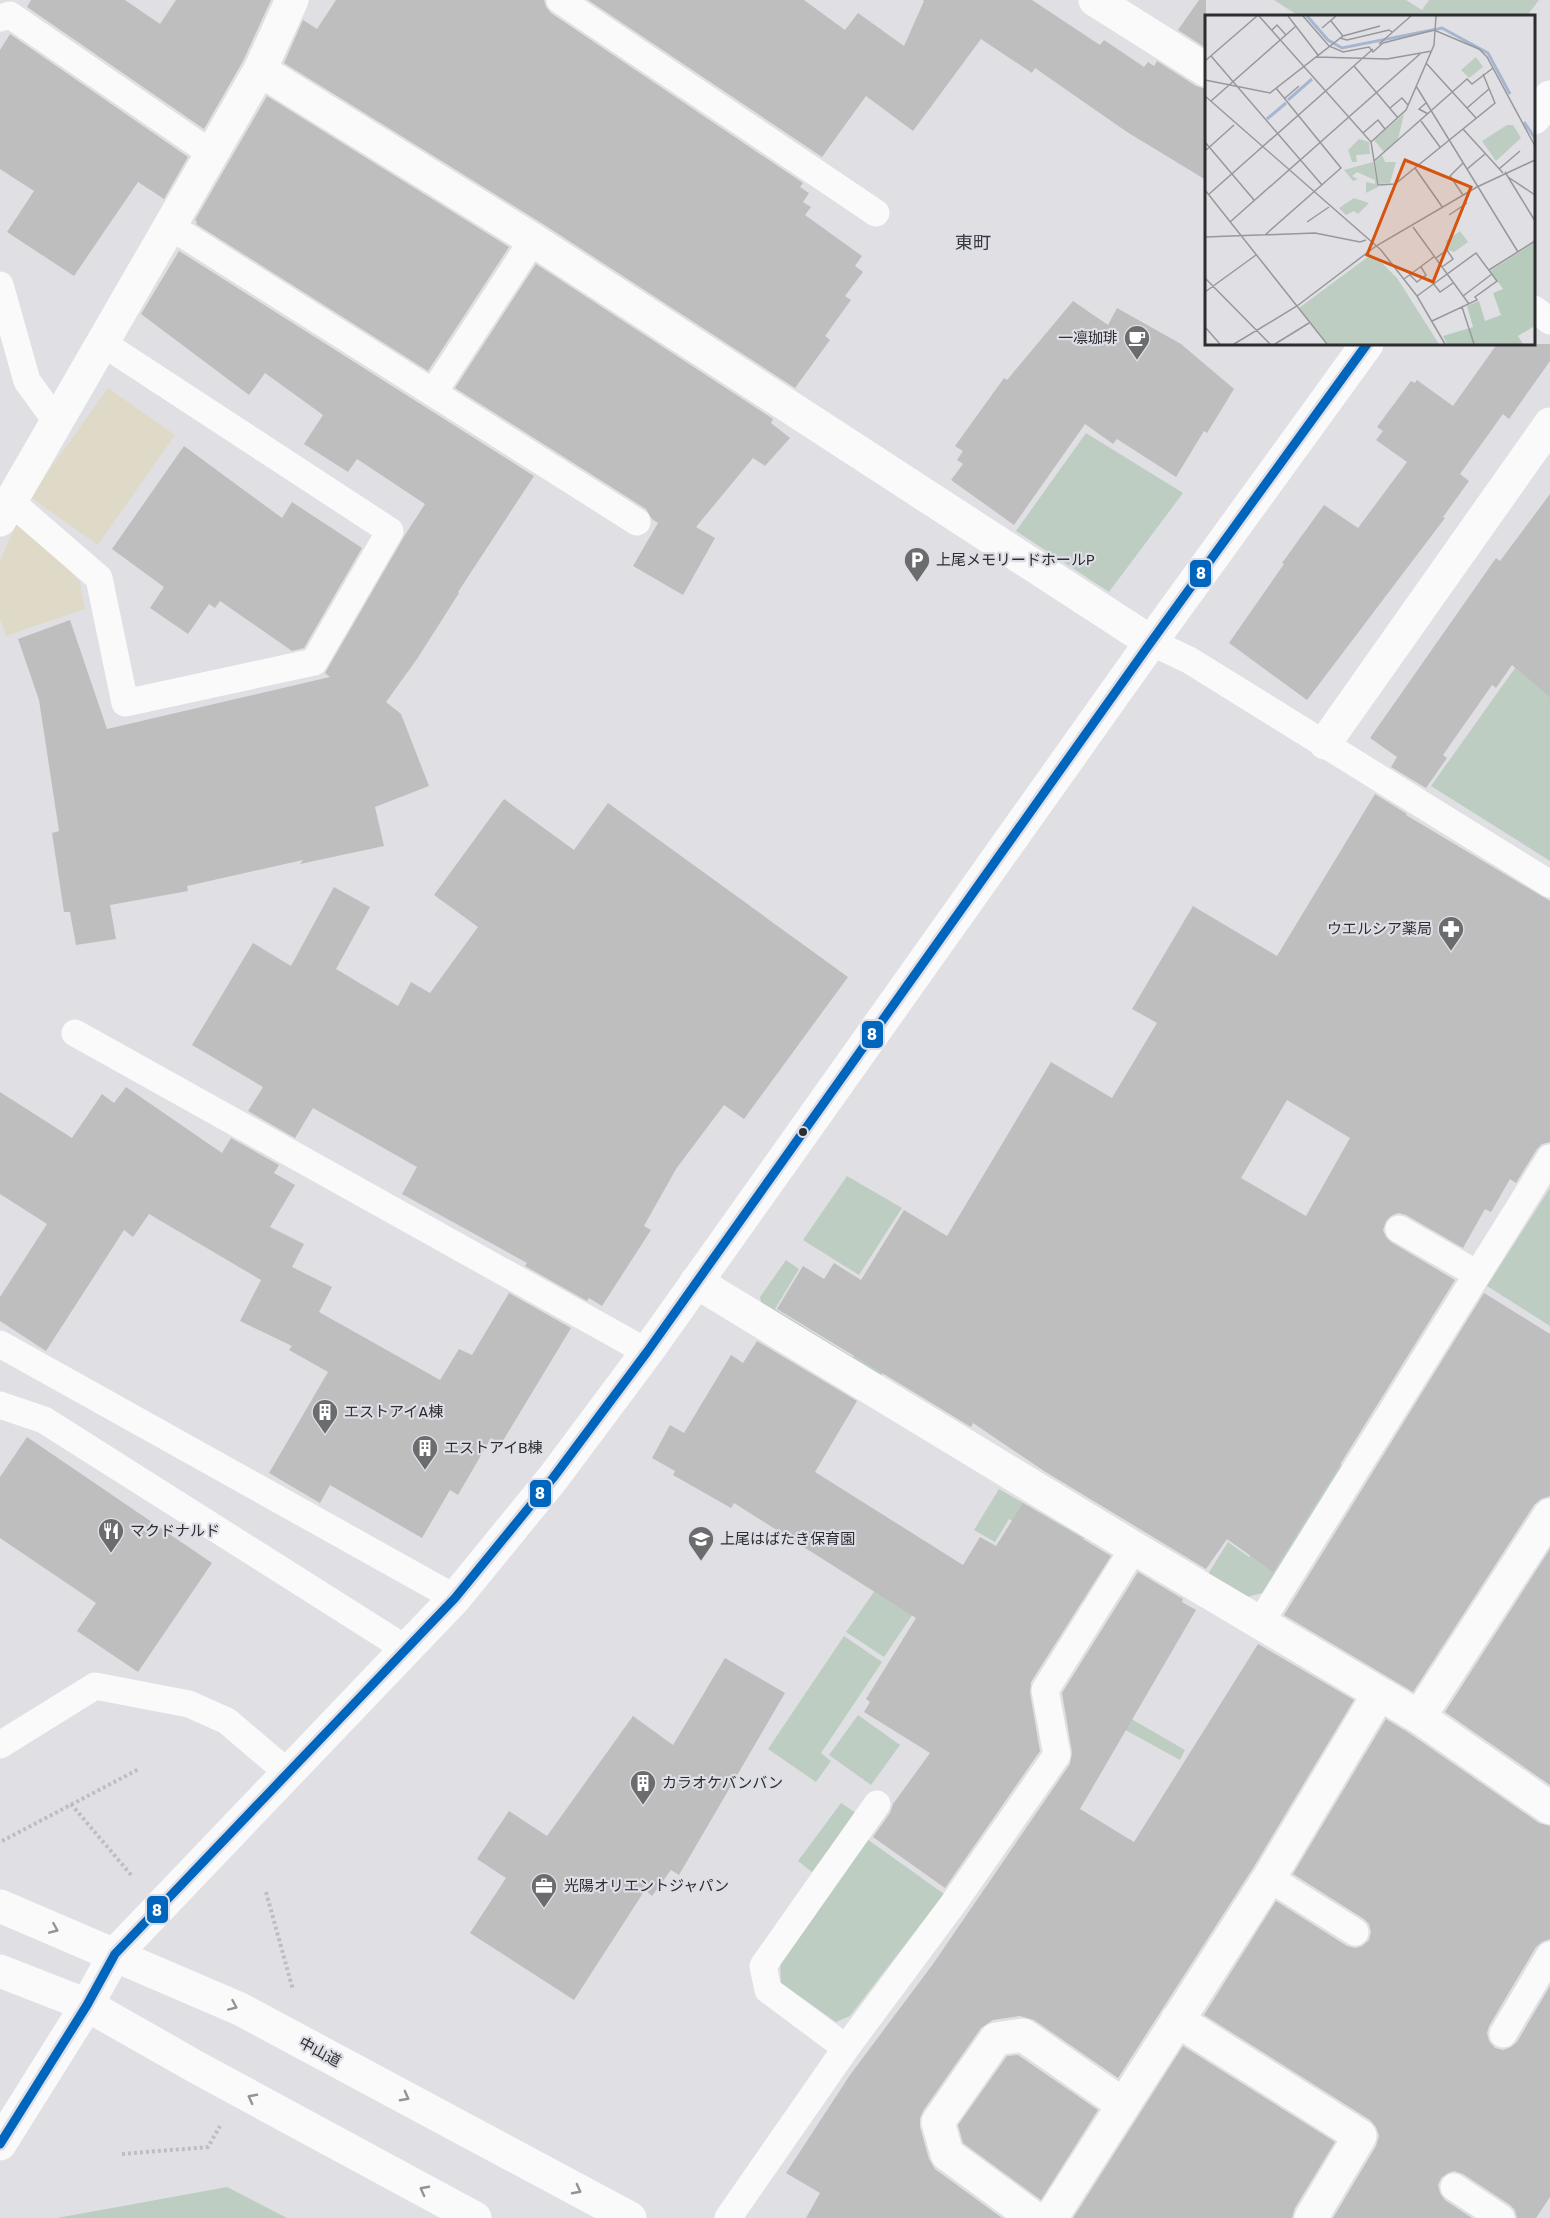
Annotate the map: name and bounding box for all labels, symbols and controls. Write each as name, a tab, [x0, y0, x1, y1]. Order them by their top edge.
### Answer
inset map	[1205, 15, 1535, 345]
district label: 東町	[955, 230, 991, 255]
cafe icon: 一凛珈琲	[1122, 323, 1152, 361]
place label: 一凛珈琲	[1058, 327, 1118, 348]
parking icon: 上尾メモリードホールP	[902, 545, 932, 583]
place label: 上尾メモリードホールP	[936, 549, 1095, 570]
line badge: 8	[1189, 559, 1212, 588]
text: 8	[1196, 562, 1206, 585]
pharmacy icon: ウエルシア薬局	[1436, 914, 1466, 952]
place label: ウエルシア薬局	[1327, 918, 1432, 939]
line badge: 8	[861, 1020, 884, 1049]
text: 8	[867, 1023, 877, 1046]
unlabelled marker	[797, 1126, 809, 1138]
building icon: エストアイA棟	[310, 1397, 340, 1435]
place label: エストアイA棟	[344, 1401, 443, 1422]
building icon: エストアイB棟	[410, 1433, 440, 1471]
place label: エストアイB棟	[444, 1437, 542, 1458]
line badge: 8	[529, 1479, 552, 1508]
text: 8	[535, 1482, 545, 1505]
restaurant icon: マクドナルド	[96, 1516, 126, 1554]
place label: マクドナルド	[130, 1520, 220, 1541]
school or university icon: 上尾はばたき保育園	[686, 1524, 716, 1562]
place label: 上尾はばたき保育園	[720, 1528, 855, 1549]
building icon: カラオケバンバン	[628, 1768, 658, 1806]
place label: カラオケバンバン	[662, 1772, 783, 1793]
office icon: 光陽オリエントジャパン	[529, 1871, 559, 1909]
place label: 光陽オリエントジャパン	[564, 1875, 729, 1896]
line badge: 8	[146, 1895, 169, 1924]
text: 8	[152, 1899, 162, 1922]
one-way arrow	[48, 1922, 59, 1934]
one-way arrow	[227, 1998, 238, 2010]
street label: 中山道	[295, 2032, 345, 2071]
one-way arrow	[399, 2090, 409, 2101]
one-way arrow	[248, 2094, 259, 2105]
one-way arrow	[571, 2183, 581, 2194]
one-way arrow	[420, 2186, 430, 2197]

